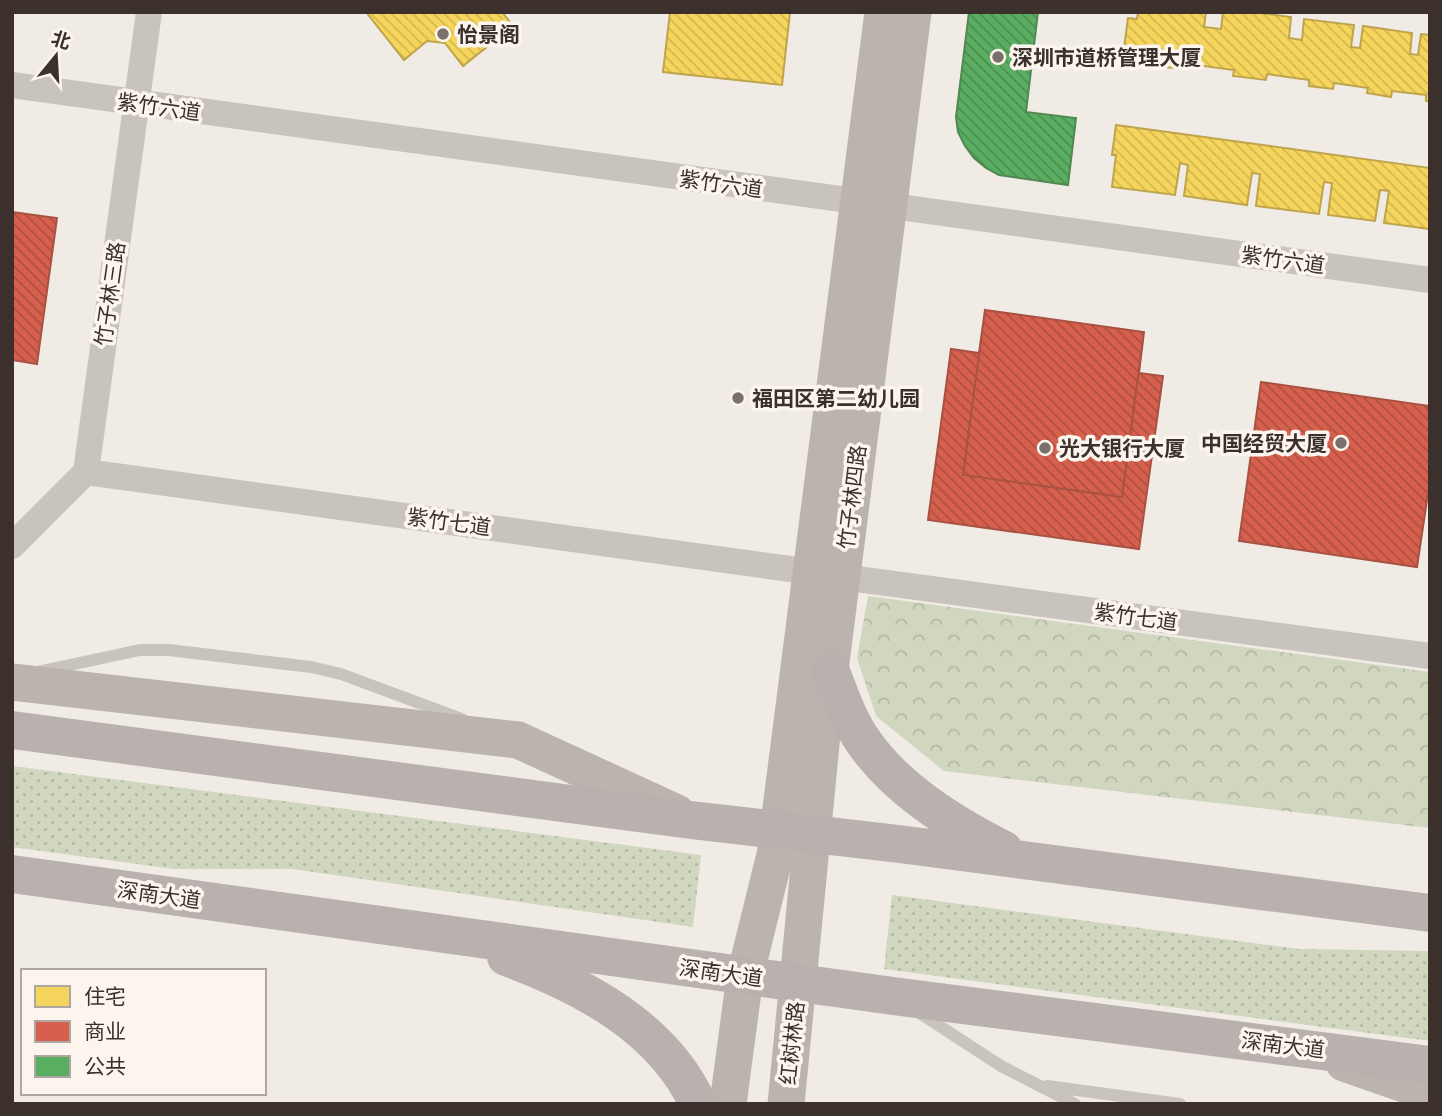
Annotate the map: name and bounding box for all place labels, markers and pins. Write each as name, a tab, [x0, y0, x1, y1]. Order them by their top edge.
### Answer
place label: 怡景阁	[457, 21, 520, 48]
marker: 怡景阁	[435, 26, 451, 42]
place label: 深圳市道桥管理大厦	[1012, 44, 1201, 71]
marker: 深圳市道桥管理大厦	[990, 49, 1006, 65]
place label: 福田区第二幼儿园	[752, 385, 920, 412]
marker: 福田区第二幼儿园	[730, 390, 746, 406]
place label: 中国经贸大厦	[1201, 430, 1327, 457]
place label: 光大银行大厦	[1059, 435, 1185, 462]
marker: 中国经贸大厦	[1333, 435, 1349, 451]
marker: 光大银行大厦	[1037, 440, 1053, 456]

